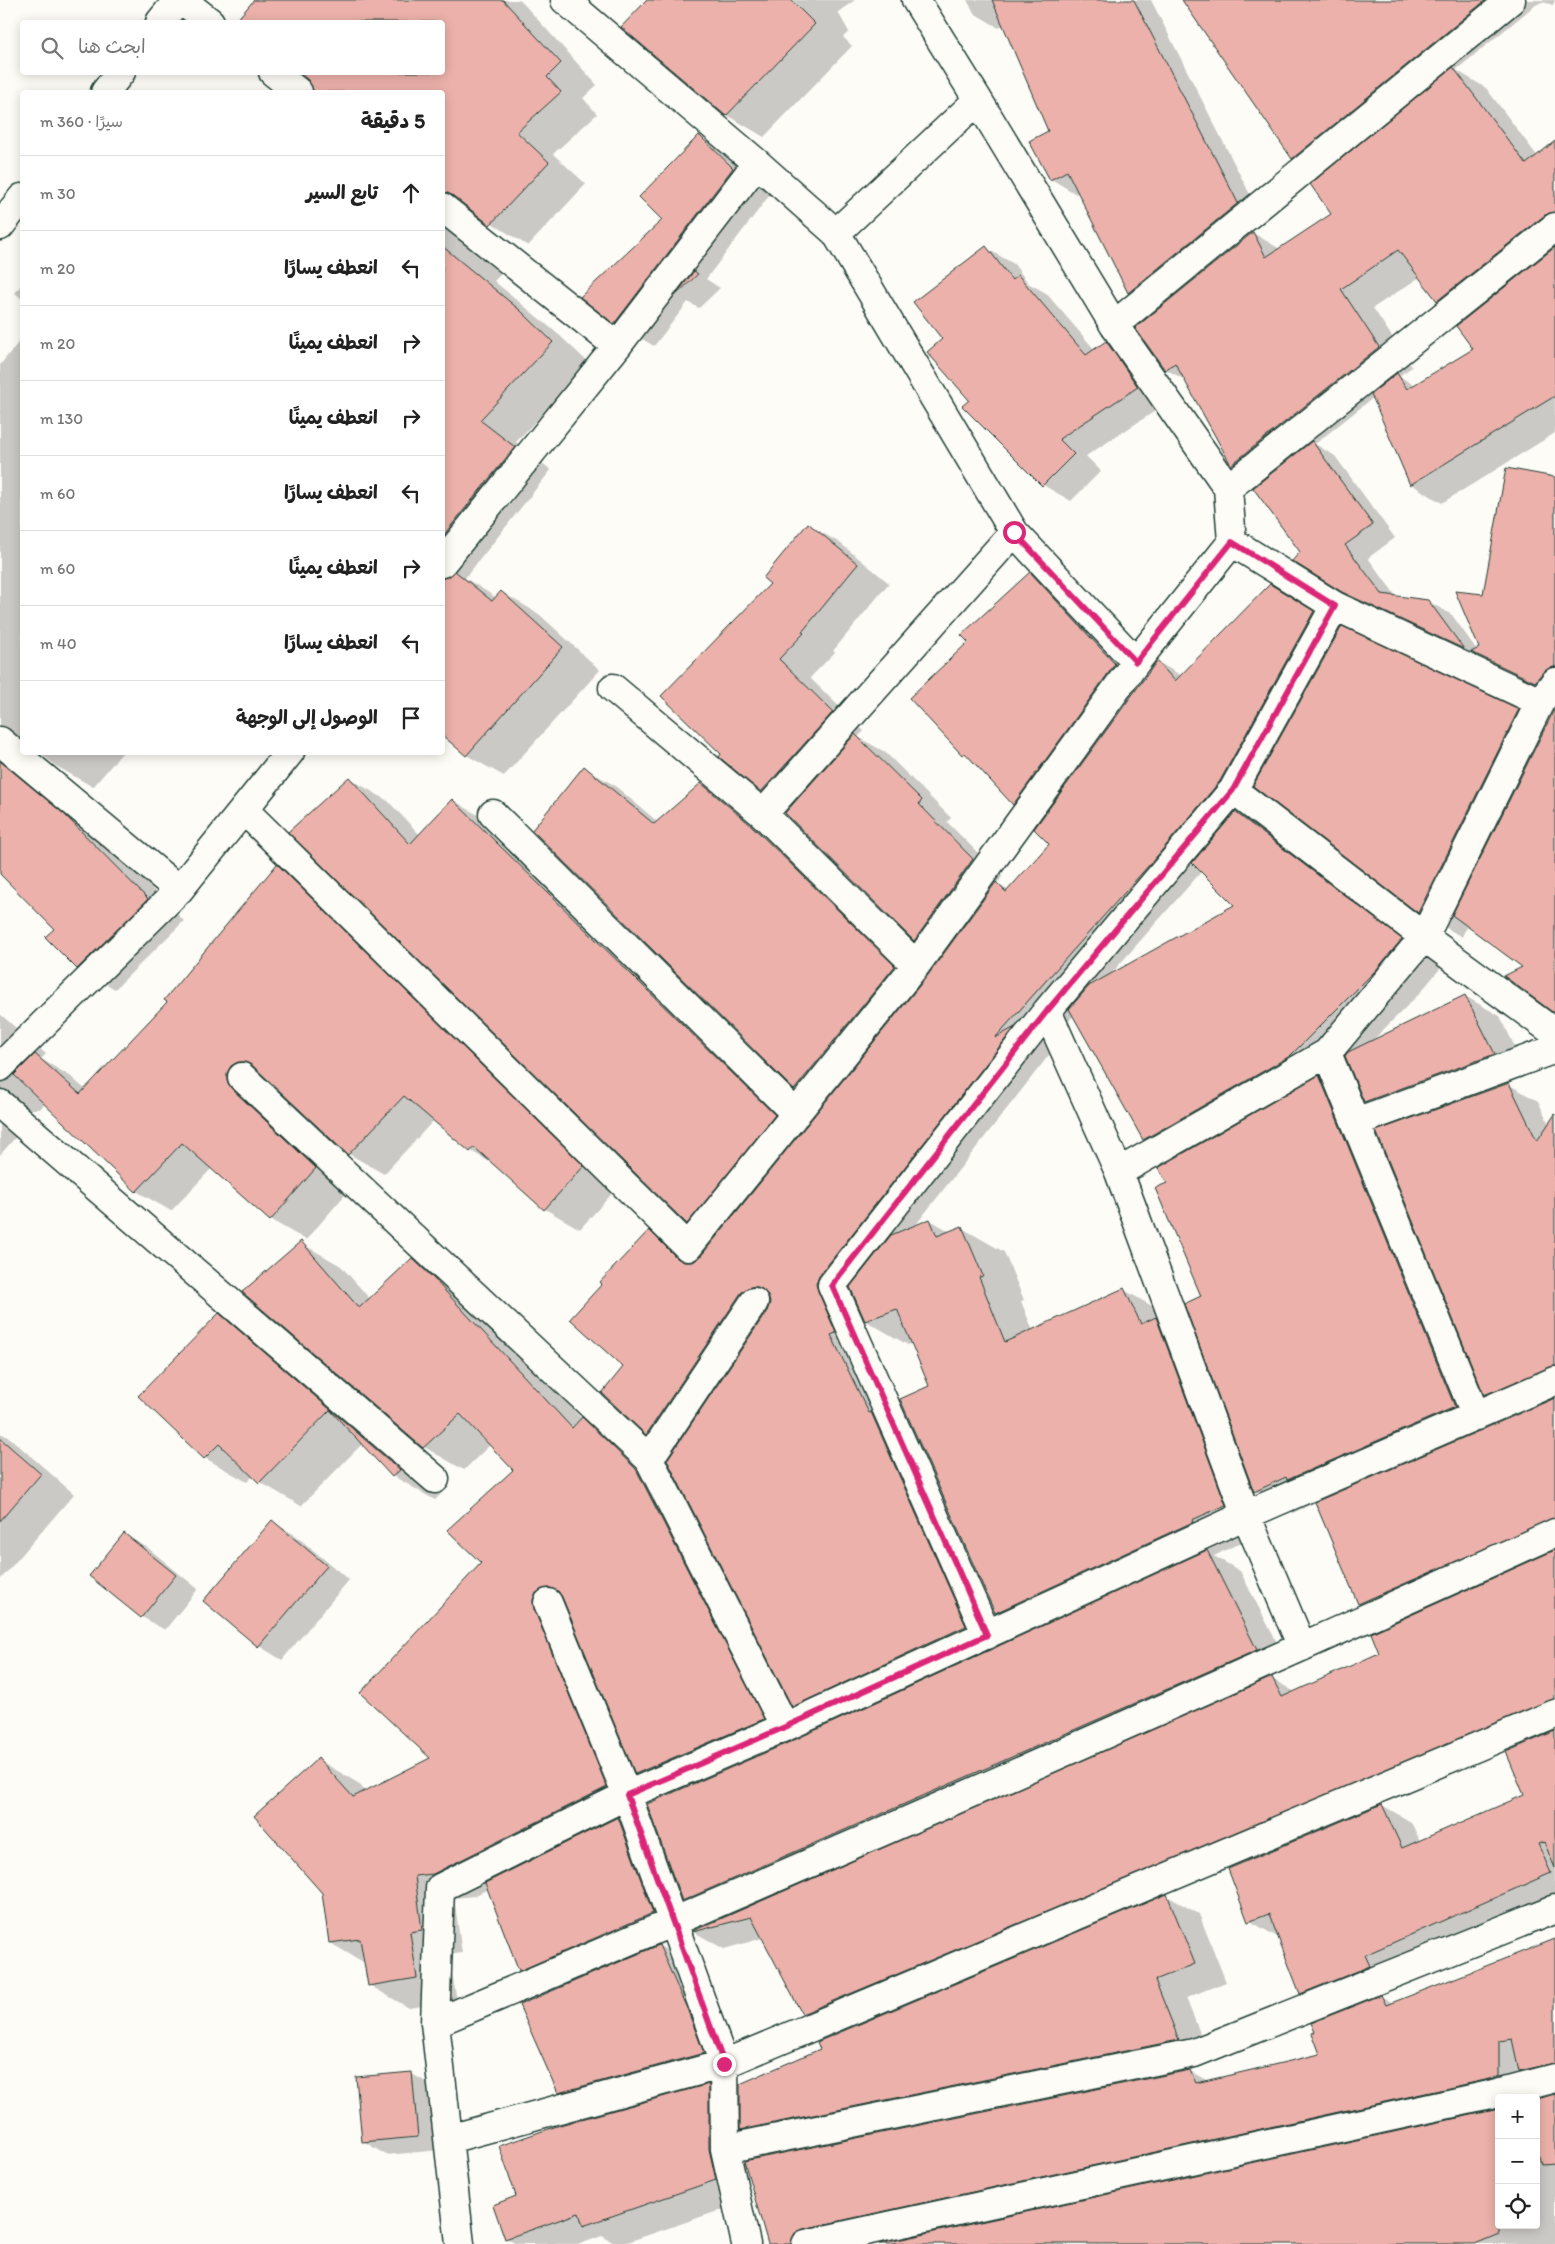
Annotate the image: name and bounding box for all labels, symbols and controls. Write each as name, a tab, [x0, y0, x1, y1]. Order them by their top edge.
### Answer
search box	[20, 20, 445, 75]
icon: search	[38, 34, 66, 62]
text: ابحث هنا	[78, 35, 146, 58]
text: 5 دقيقة	[361, 108, 425, 133]
text: سيرًا · 360 m	[40, 112, 123, 131]
icon: ahead	[397, 179, 425, 207]
text: تابع السير	[306, 181, 378, 204]
text: 30 m	[40, 184, 76, 203]
icon: left	[397, 254, 425, 282]
text: انعطف يسارًا	[284, 256, 378, 279]
text: 20 m	[40, 259, 75, 278]
icon: right	[397, 329, 425, 357]
text: انعطف يمينًا	[289, 331, 378, 354]
text: 20 m	[40, 334, 75, 353]
icon: right	[397, 404, 425, 432]
text: انعطف يمينًا	[289, 406, 378, 429]
text: 130 m	[40, 409, 83, 428]
icon: left	[397, 479, 425, 507]
text: انعطف يسارًا	[284, 481, 378, 504]
text: 60 m	[40, 484, 75, 503]
route start	[1003, 521, 1026, 544]
icon: right	[397, 554, 425, 582]
text: انعطف يمينًا	[289, 556, 378, 579]
text: 60 m	[40, 559, 75, 578]
icon: left	[397, 629, 425, 657]
text: انعطف يسارًا	[284, 631, 378, 654]
text: 40 m	[40, 634, 77, 653]
icon: arrive	[397, 704, 425, 732]
text: الوصول إلى الوجهة	[236, 706, 378, 729]
route end	[713, 2053, 736, 2076]
map controls	[1495, 2094, 1540, 2229]
button: +	[1495, 2094, 1540, 2139]
button: −	[1495, 2139, 1540, 2184]
button: locate	[1495, 2184, 1540, 2229]

